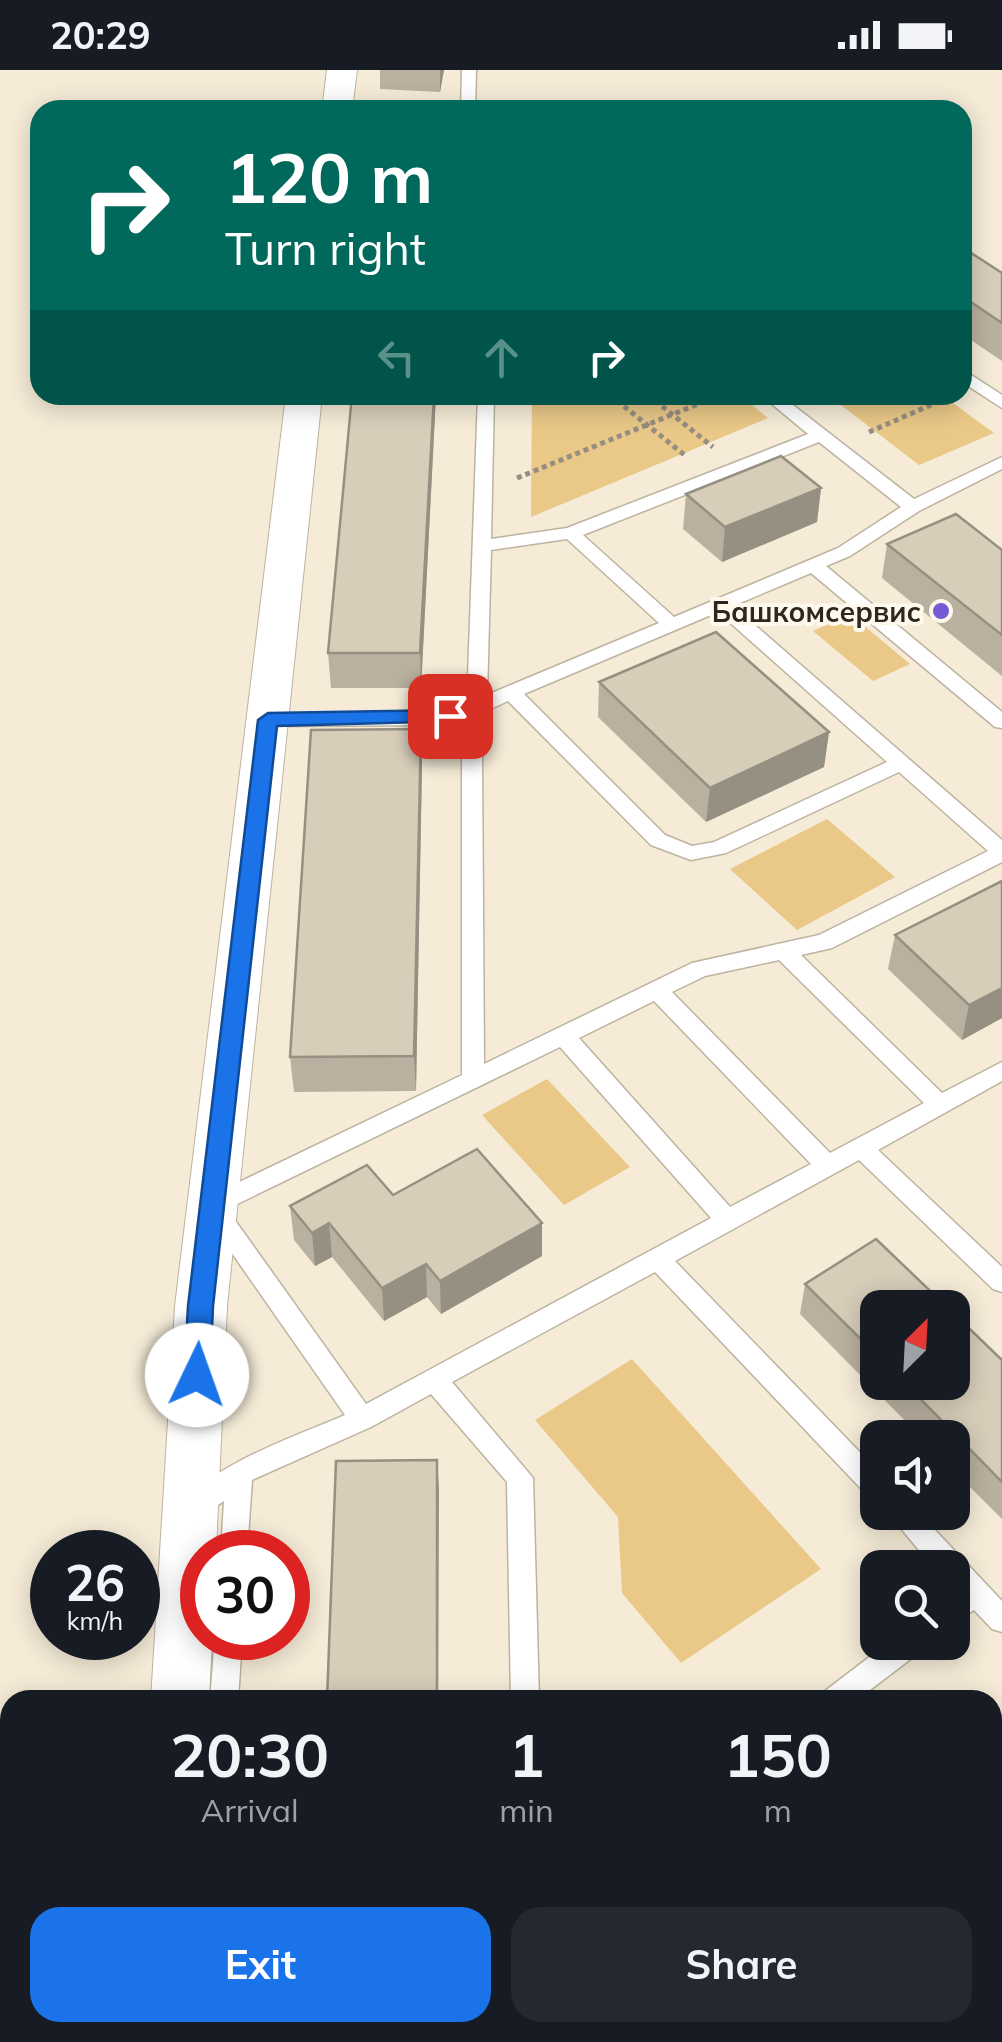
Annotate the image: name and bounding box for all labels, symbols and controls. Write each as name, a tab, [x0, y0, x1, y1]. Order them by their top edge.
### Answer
text: 20:29	[50, 11, 151, 59]
text: 120 m	[225, 133, 433, 221]
icon: right	[60, 140, 190, 270]
text: Turn right	[225, 220, 426, 276]
icon: left	[369, 330, 424, 385]
icon: ahead	[474, 330, 529, 385]
icon: right	[579, 330, 634, 385]
place label: Башкомсервис	[712, 594, 921, 629]
marker: Башкомсервис	[930, 600, 952, 622]
pin	[408, 674, 493, 759]
icon: arrive	[423, 689, 478, 744]
north arrow	[860, 1290, 970, 1400]
map controls	[860, 1290, 970, 1660]
position arrow	[145, 1323, 249, 1427]
button: sound	[860, 1420, 970, 1530]
speed limit sign: 30	[180, 1530, 310, 1660]
button: search	[860, 1550, 970, 1660]
text: 26	[65, 1551, 125, 1614]
text: km/h	[67, 1605, 123, 1636]
text: 20:30	[170, 1717, 329, 1792]
text: 1	[508, 1717, 544, 1792]
text: 150	[724, 1717, 832, 1792]
text: Arrival	[201, 1790, 299, 1830]
text: min	[499, 1790, 554, 1830]
text: m	[764, 1790, 792, 1830]
button: Exit	[30, 1907, 491, 2022]
button: Share	[511, 1907, 972, 2022]

